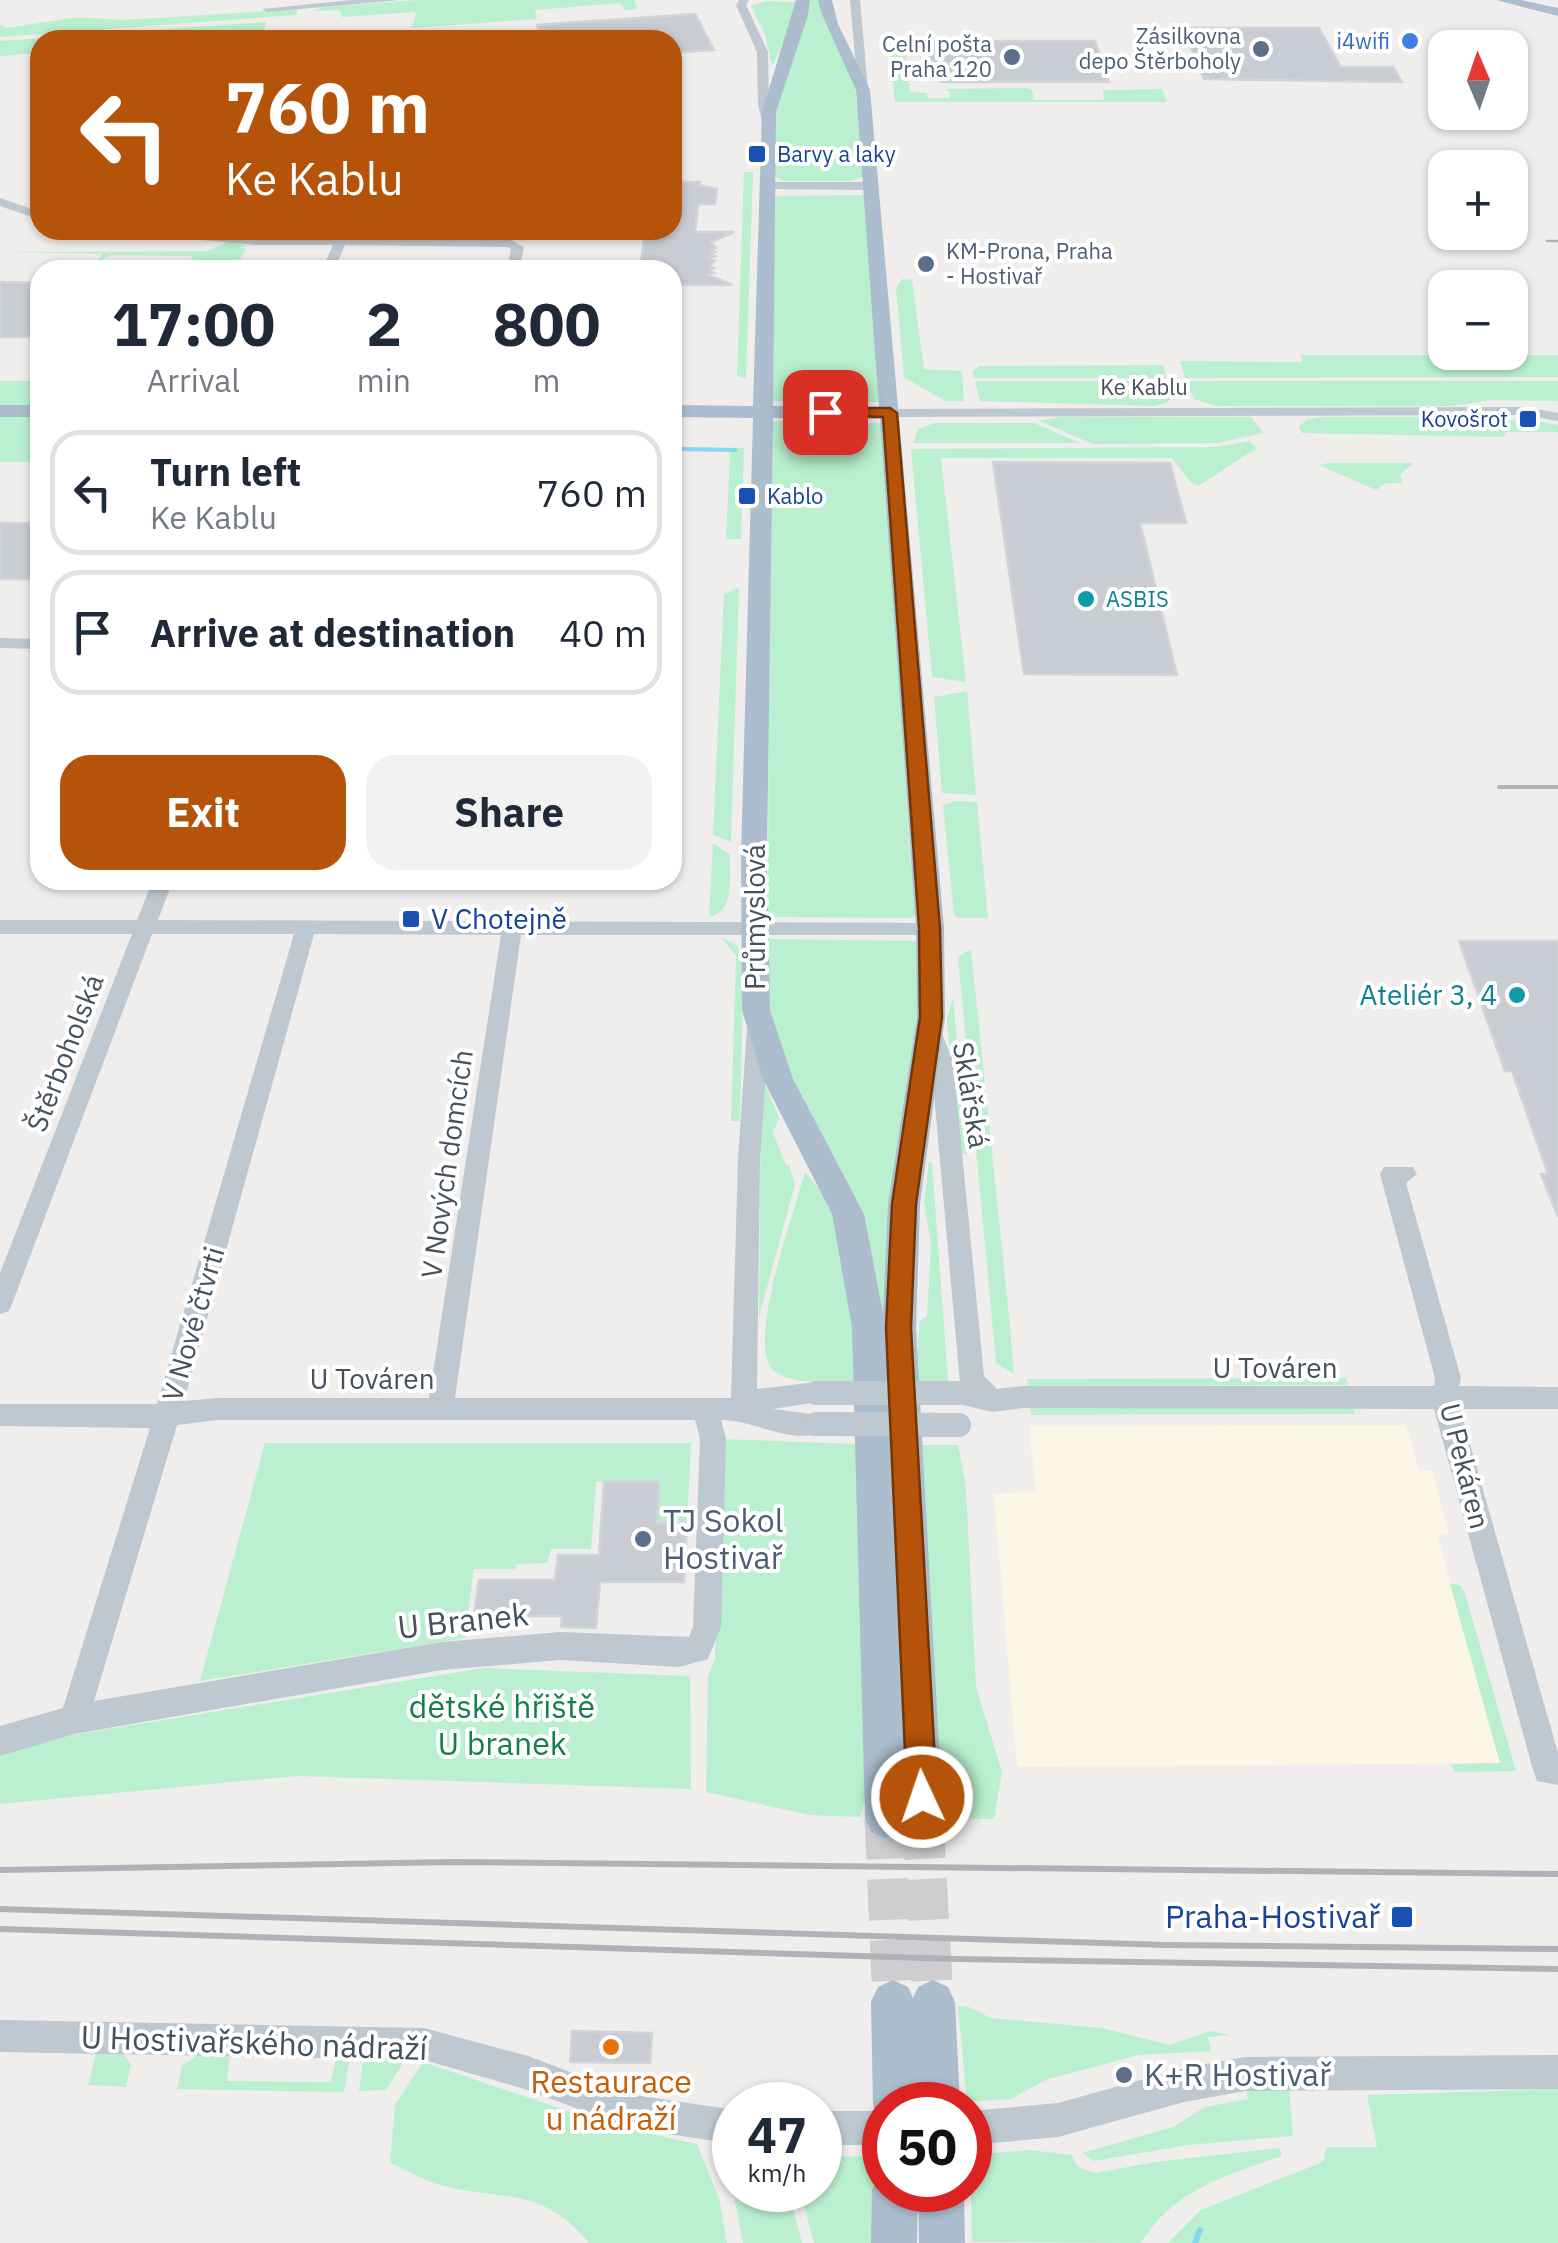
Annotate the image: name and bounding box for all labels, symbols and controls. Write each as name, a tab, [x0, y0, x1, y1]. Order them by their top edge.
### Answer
place label: Zásilkovna depo Štěrboholy	[1079, 21, 1241, 75]
place label: i4wifi	[1336, 26, 1390, 55]
place label: Celní pošta Praha 120	[882, 29, 992, 83]
marker: i4wifi	[1399, 30, 1421, 52]
north arrow	[1428, 30, 1528, 130]
map controls	[1428, 30, 1528, 370]
marker: Zásilkovna depo Štěrboholy	[1250, 38, 1272, 60]
marker: Celní pošta Praha 120	[1001, 46, 1023, 68]
text: 760 m	[225, 61, 430, 152]
icon: left	[60, 70, 190, 200]
place label: Barvy a laky	[777, 139, 896, 168]
marker: Barvy a laky	[746, 143, 768, 165]
text: Ke Kablu	[225, 149, 404, 207]
button: +	[1428, 150, 1528, 250]
place label: KM-Prona, Praha - Hostivař	[946, 236, 1113, 290]
marker: KM-Prona, Praha - Hostivař	[915, 253, 937, 275]
button: −	[1428, 270, 1528, 370]
text: 17:00	[112, 284, 275, 363]
text: 2	[366, 284, 402, 363]
text: 800	[492, 284, 600, 363]
text: Arrival	[147, 359, 240, 401]
text: min	[357, 359, 411, 401]
text: m	[533, 359, 560, 401]
pin	[783, 370, 868, 455]
street label: Ke Kablu	[1100, 372, 1188, 401]
icon: arrive	[798, 385, 853, 440]
place label: Kovošrot	[1421, 404, 1508, 433]
marker: Kovošrot	[1517, 408, 1539, 430]
text: Turn left	[150, 447, 301, 496]
icon: left	[65, 465, 120, 520]
text: 760 m	[536, 468, 647, 517]
place label: Kablo	[767, 481, 823, 510]
marker: Kablo	[736, 485, 758, 507]
text: Ke Kablu	[150, 496, 277, 538]
place label: ASBIS	[1106, 584, 1169, 613]
marker: ASBIS	[1075, 588, 1097, 610]
icon: arrive	[65, 605, 120, 660]
text: Arrive at destination	[150, 608, 515, 657]
text: 40 m	[559, 608, 647, 657]
button: Exit	[60, 755, 346, 870]
button: Share	[366, 755, 652, 870]
street label: Průmyslová	[736, 844, 773, 990]
place label: V Chotejně	[431, 900, 567, 937]
marker: V Chotejně	[400, 908, 422, 930]
street label: Štěrboholská	[18, 969, 112, 1137]
place label: Ateliér 3, 4	[1359, 976, 1497, 1013]
marker: Ateliér 3, 4	[1506, 984, 1528, 1006]
street label: Sklářská	[945, 1039, 998, 1151]
street label: V Nových domcích	[412, 1047, 481, 1281]
street label: V Nové čtvrti	[153, 1242, 232, 1406]
street label: U Továren	[1212, 1349, 1338, 1386]
street label: U Továren	[309, 1360, 435, 1397]
street label: U Pekáren	[1432, 1399, 1499, 1533]
place label: TJ Sokol Hostivař	[663, 1499, 784, 1578]
marker: TJ Sokol Hostivař	[632, 1528, 654, 1550]
street label: U Branek	[395, 1592, 531, 1648]
park label: dětské hřiště U branek	[409, 1685, 595, 1764]
position arrow	[870, 1745, 974, 1849]
place label: Praha-Hostivař	[1165, 1895, 1381, 1937]
marker: Praha-Hostivař	[1389, 1904, 1415, 1930]
street label: U Hostivařského nádraží	[80, 2015, 428, 2069]
marker: Restaurace u nádraží	[600, 2036, 622, 2058]
place label: K+R Hostivař	[1144, 2053, 1332, 2095]
place label: Restaurace u nádraží	[530, 2060, 692, 2139]
marker: K+R Hostivař	[1113, 2064, 1135, 2086]
speed limit sign: 50	[862, 2082, 992, 2212]
text: 47	[747, 2102, 807, 2167]
text: km/h	[748, 2156, 806, 2189]

